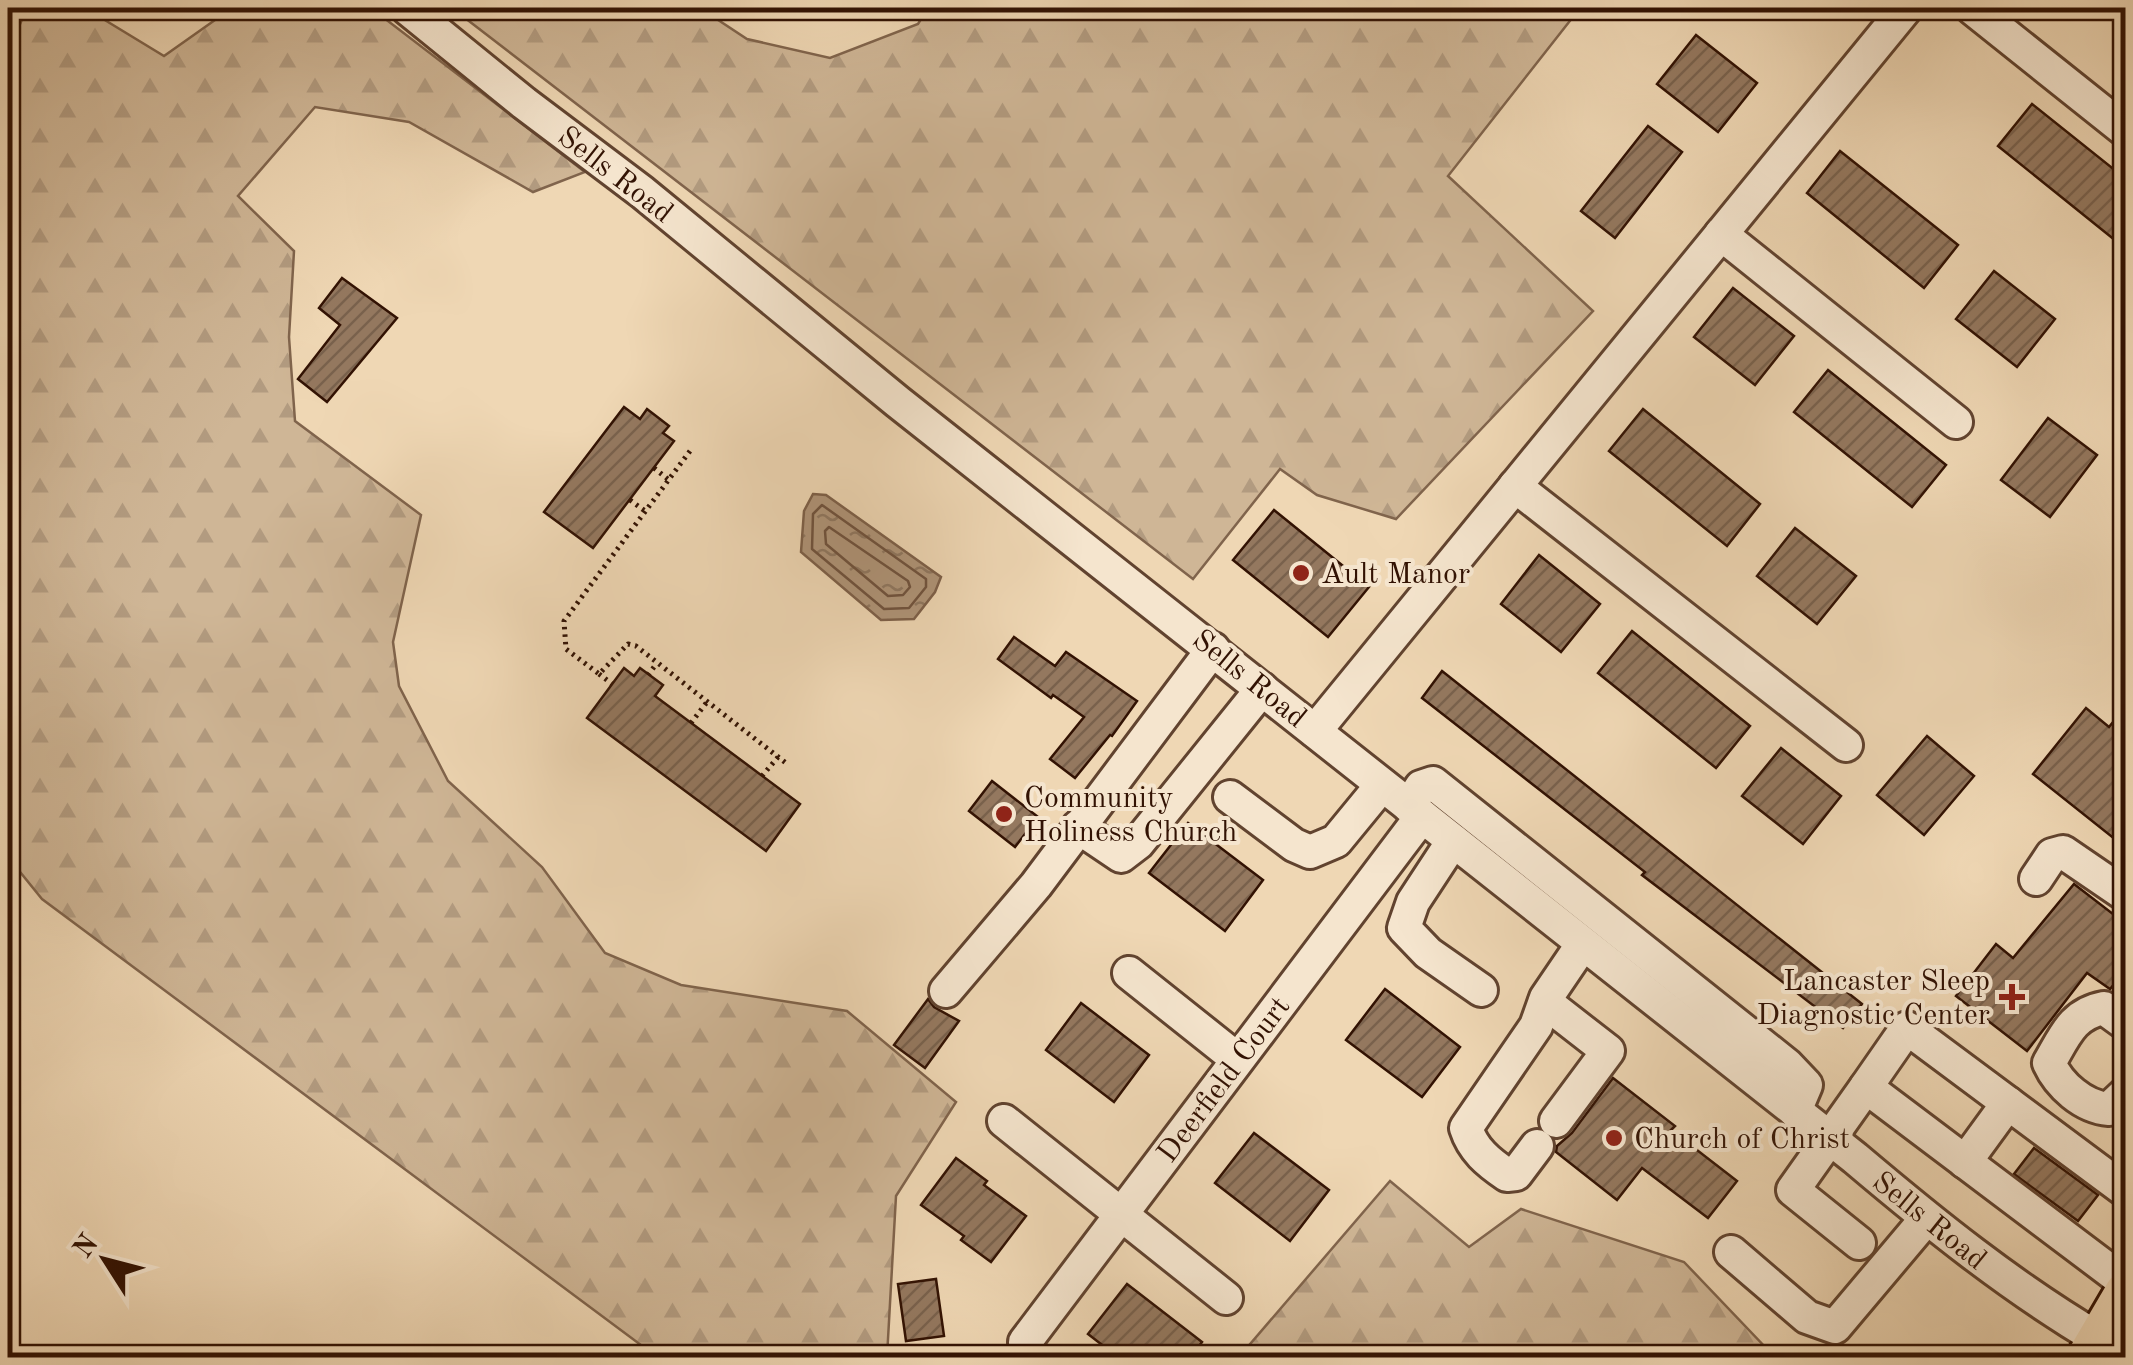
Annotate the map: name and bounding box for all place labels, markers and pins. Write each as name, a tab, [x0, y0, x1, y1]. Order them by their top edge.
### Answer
place label: Ault Manor	[1321, 560, 1470, 590]
marker: Ault Manor	[1290, 562, 1312, 584]
place label: Community Holiness Church	[1024, 784, 1237, 848]
marker: Community Holiness Church	[993, 803, 1015, 825]
place label: Lancaster Sleep Diagnostic Center	[1757, 967, 1990, 1031]
marker: Lancaster Sleep Diagnostic Center	[1999, 984, 2025, 1010]
place label: Church of Christ	[1634, 1125, 1850, 1155]
marker: Church of Christ	[1603, 1127, 1625, 1149]

